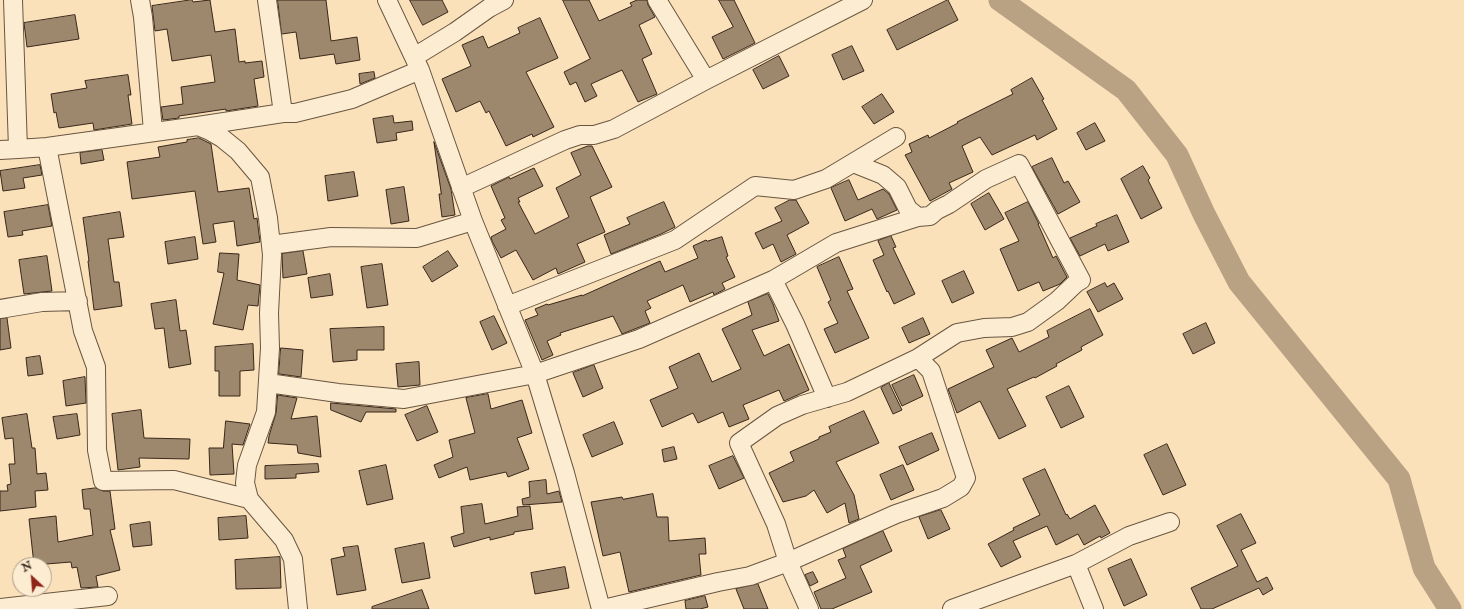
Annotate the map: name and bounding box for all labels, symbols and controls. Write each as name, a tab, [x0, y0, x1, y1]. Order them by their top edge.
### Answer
north arrow	[12, 557, 52, 597]
text: N	[20, 559, 34, 575]

